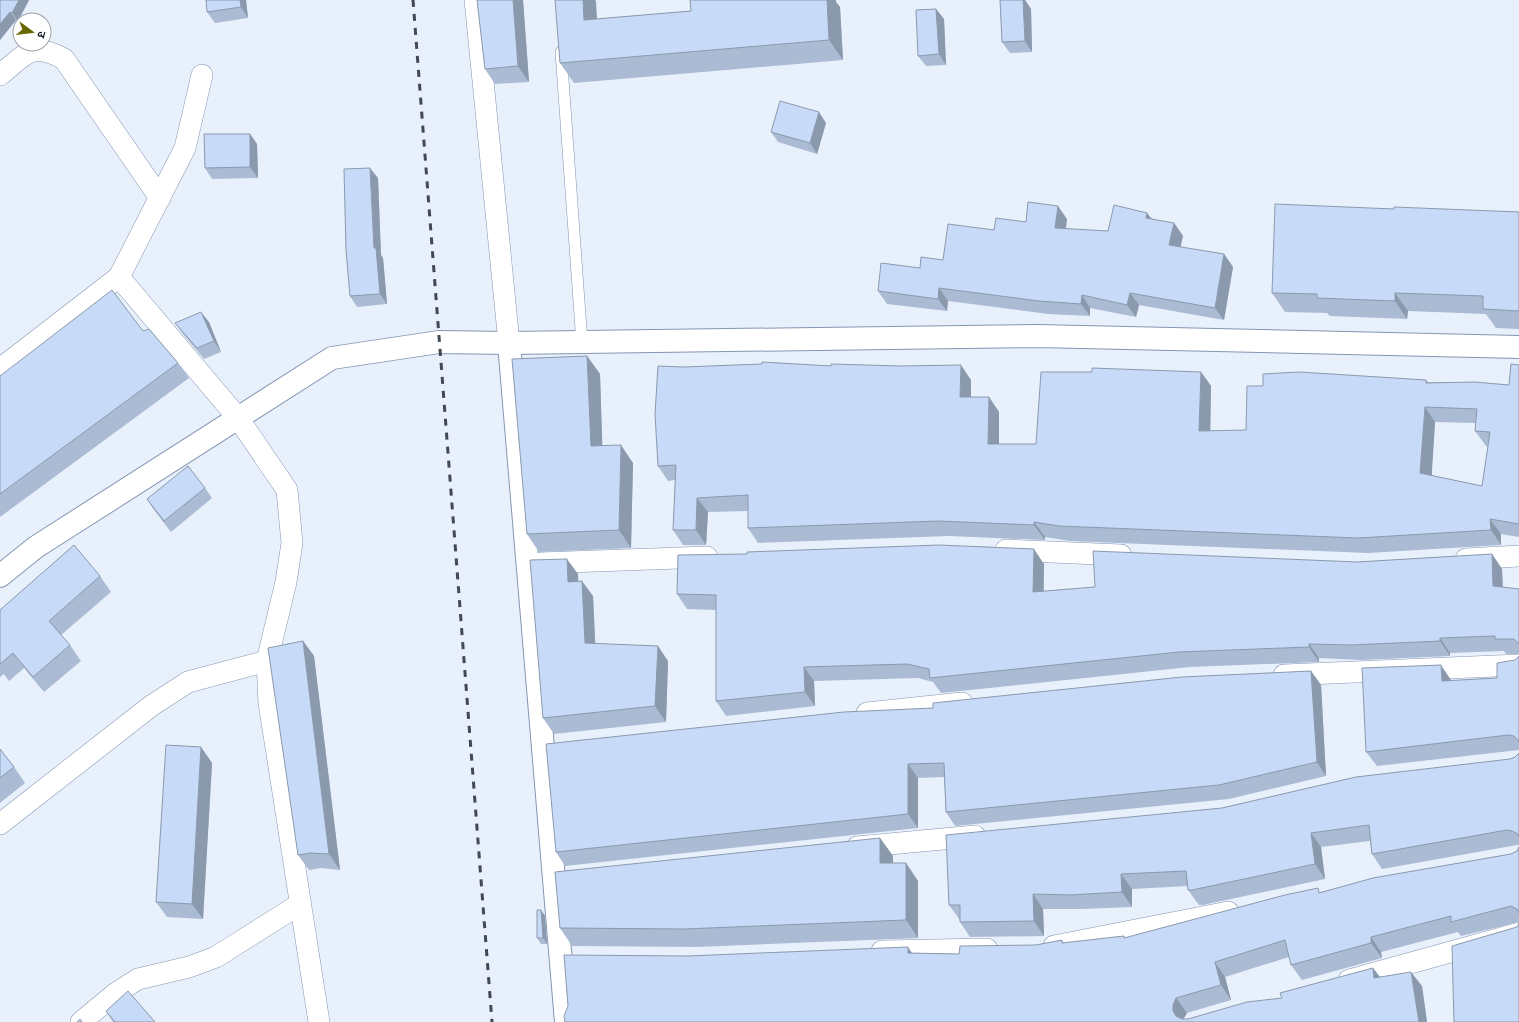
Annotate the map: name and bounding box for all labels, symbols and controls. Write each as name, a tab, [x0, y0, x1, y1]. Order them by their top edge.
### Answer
north arrow	[12, 12, 52, 52]
text: उ	[34, 30, 48, 40]

